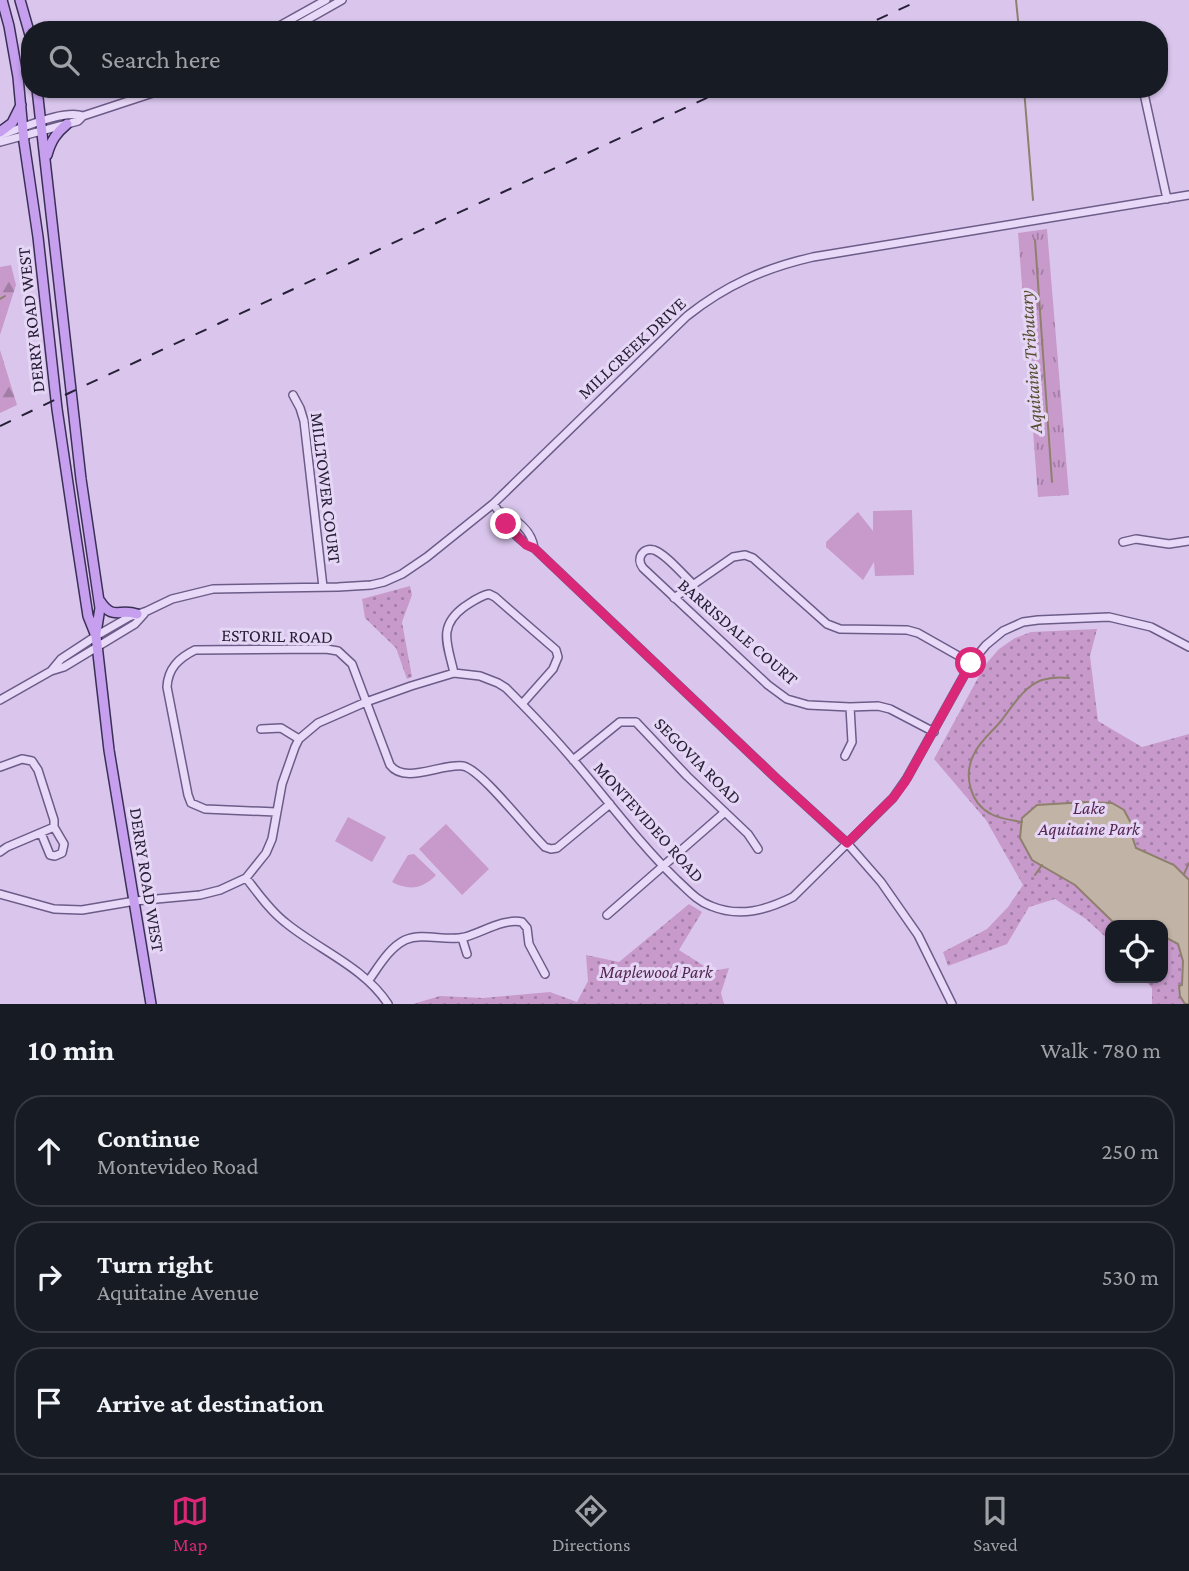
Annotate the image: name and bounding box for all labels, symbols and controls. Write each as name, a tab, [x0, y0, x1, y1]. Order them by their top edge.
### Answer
search box	[21, 21, 1168, 98]
icon: search	[45, 41, 83, 79]
text: Search here	[101, 45, 220, 74]
street label: DERRY ROAD WEST	[13, 246, 49, 394]
water label: Aquitaine Tributary	[1015, 290, 1046, 435]
street label: MILLCREEK DRIVE	[574, 293, 690, 403]
street label: MILLTOWER COURT	[307, 411, 345, 565]
route end	[490, 508, 521, 539]
street label: BARRISDALE COURT	[674, 575, 802, 689]
street label: ESTORIL ROAD	[221, 625, 333, 647]
route start	[955, 647, 986, 678]
street label: SEGOVIA ROAD	[650, 713, 746, 809]
street label: MONTEVIDEO ROAD	[590, 758, 708, 886]
park label: Lake Aquitaine Park	[1037, 798, 1141, 839]
street label: DERRY ROAD WEST	[126, 806, 168, 954]
map controls	[1105, 920, 1168, 983]
button: locate	[1105, 920, 1168, 983]
park label: Maplewood Park	[598, 962, 714, 982]
text: 10 min	[28, 1033, 115, 1066]
text: Walk · 780 m	[1040, 1037, 1161, 1063]
text: Continue	[97, 1124, 200, 1153]
icon: ahead	[30, 1132, 68, 1170]
text: 250 m	[1101, 1138, 1159, 1164]
text: Montevideo Road	[97, 1153, 259, 1179]
text: Turn right	[97, 1250, 213, 1279]
icon: right	[30, 1258, 68, 1296]
text: 530 m	[1102, 1264, 1159, 1290]
text: Aquitaine Avenue	[97, 1279, 259, 1305]
icon: arrive	[30, 1384, 68, 1422]
text: Arrive at destination	[97, 1389, 324, 1418]
tab: Map	[171, 1492, 209, 1555]
tab: Directions	[552, 1492, 631, 1555]
tab: Saved	[973, 1492, 1018, 1555]

